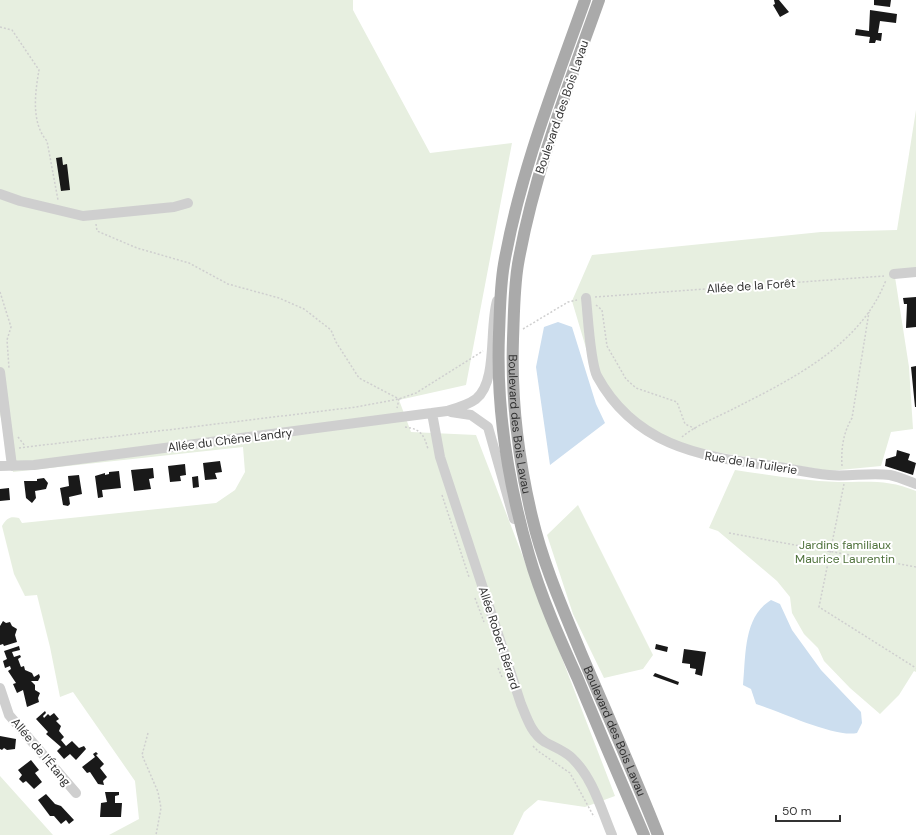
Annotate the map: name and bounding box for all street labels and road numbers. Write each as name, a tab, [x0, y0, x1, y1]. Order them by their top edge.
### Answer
street label: Boulevard des Bois Lavau	[532, 38, 592, 176]
street label: Allée de la Forêt	[706, 275, 796, 297]
street label: Boulevard des Bois Lavau	[505, 354, 535, 495]
street label: Allée du Chêne Landry	[167, 424, 293, 456]
street label: Rue de la Tuilerie	[704, 448, 799, 478]
street label: Allée Robert Bérard	[475, 584, 523, 692]
street label: Boulevard des Bois Lavau	[580, 664, 650, 799]
street label: Allée de l’Étang	[8, 715, 74, 790]

